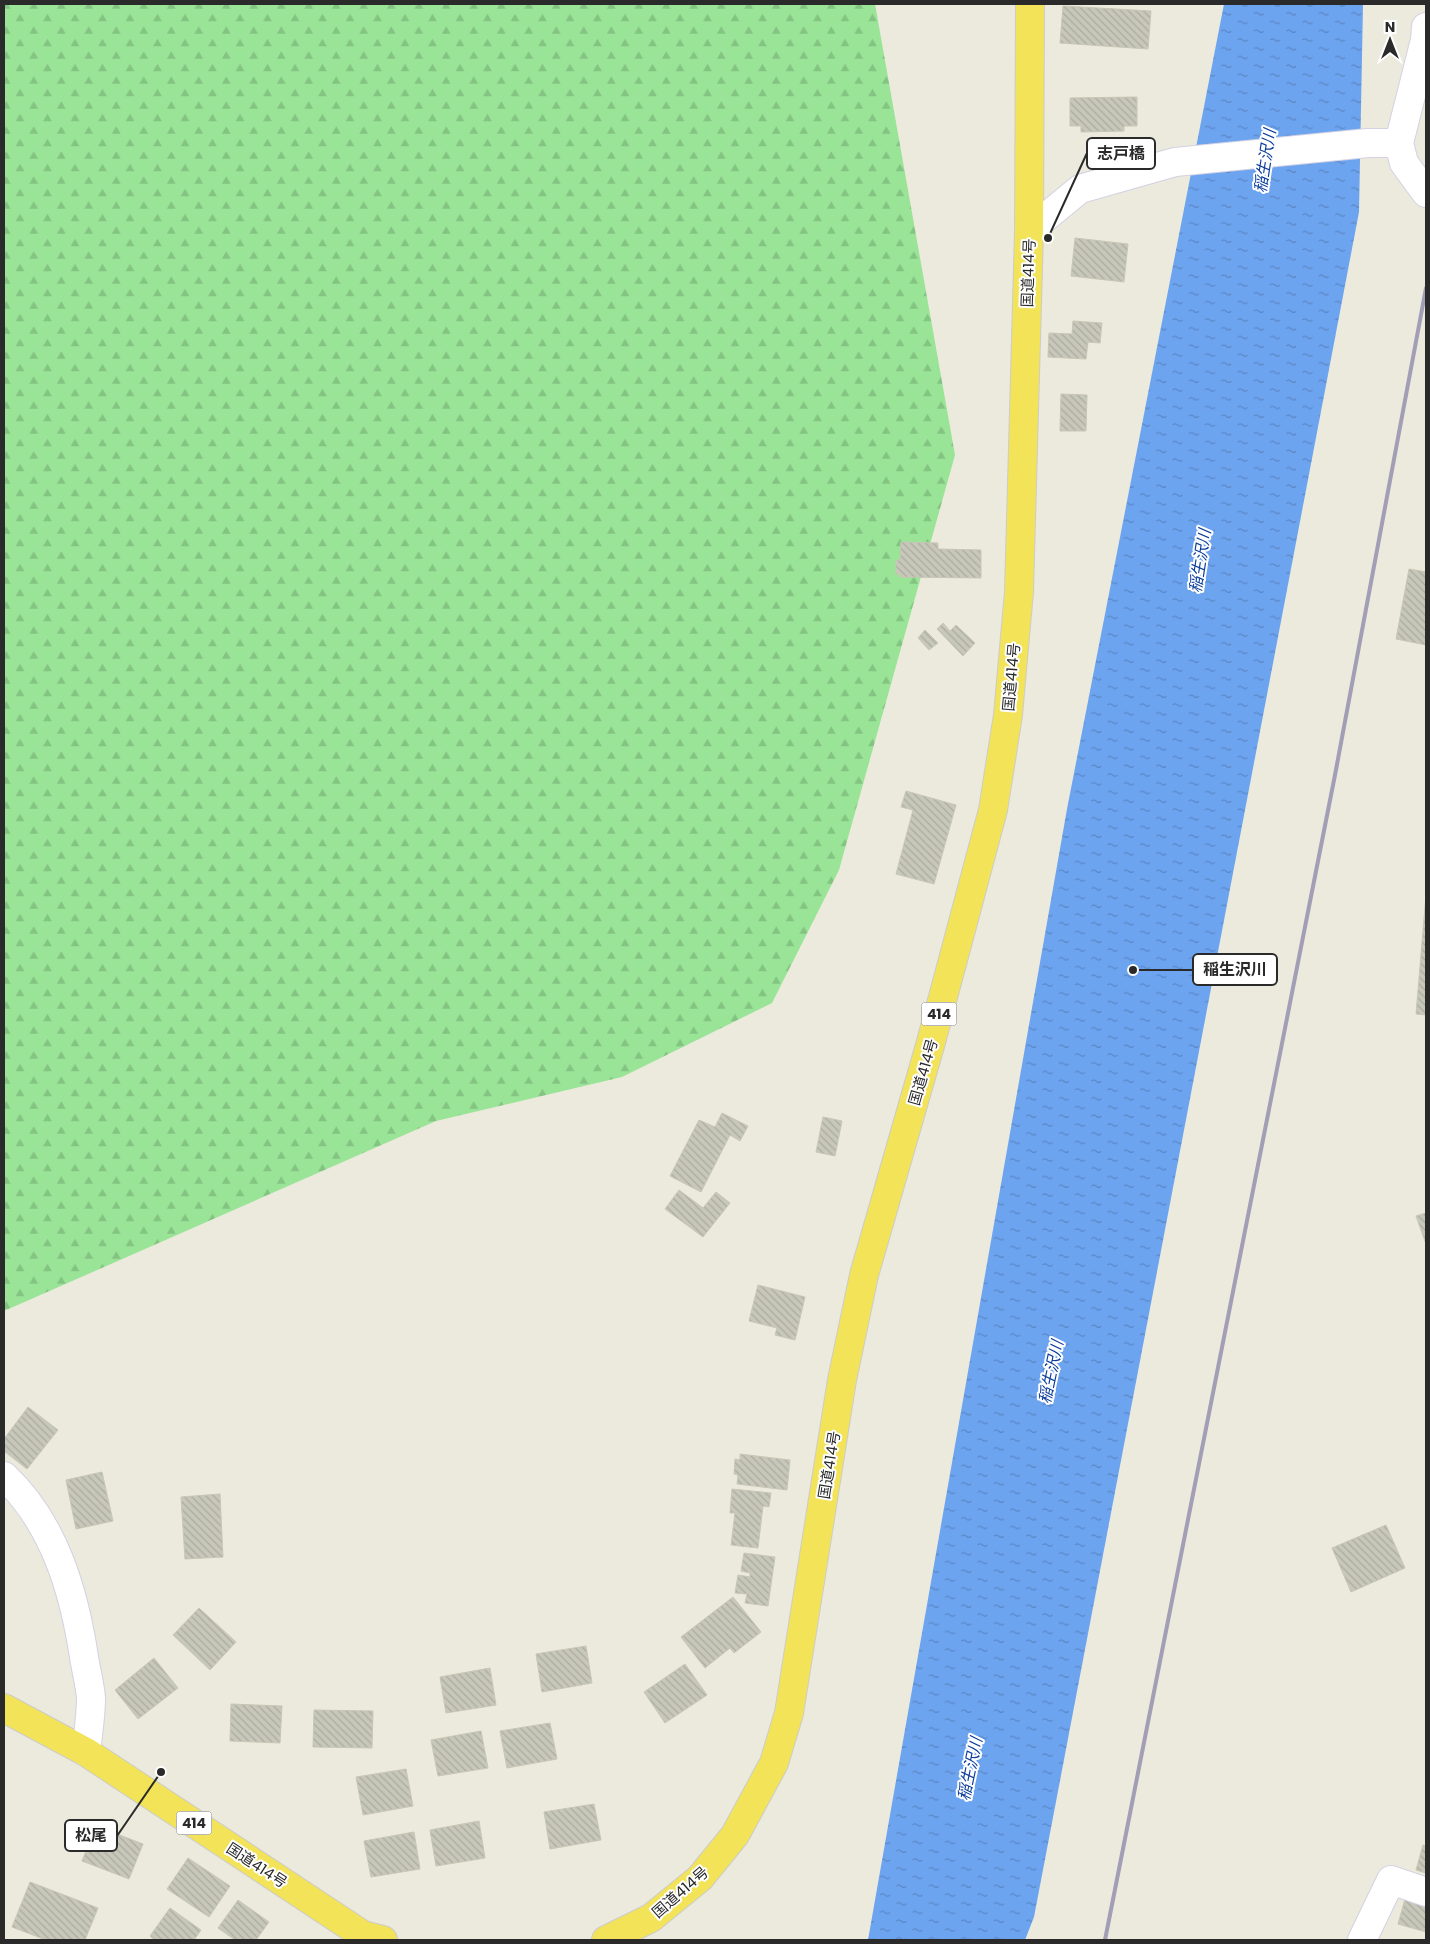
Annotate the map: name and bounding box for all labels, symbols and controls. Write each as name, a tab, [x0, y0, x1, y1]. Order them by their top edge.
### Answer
north arrow	[1365, 15, 1415, 65]
text: N	[1385, 17, 1395, 37]
water label: 稲生沢川	[1249, 126, 1282, 194]
callout: 志戸橋	[1087, 138, 1155, 169]
text: 志戸橋	[1097, 142, 1145, 165]
street label: 国道414号	[1016, 238, 1040, 308]
water label: 稲生沢川	[1184, 526, 1217, 594]
street label: 国道414号	[998, 642, 1024, 712]
callout: 稲生沢川	[1193, 954, 1277, 985]
text: 稲生沢川	[1203, 958, 1267, 981]
road number: 414	[922, 1002, 956, 1026]
street label: 国道414号	[903, 1036, 943, 1108]
water label: 稲生沢川	[1033, 1336, 1069, 1406]
street label: 国道414号	[813, 1429, 845, 1501]
water label: 稲生沢川	[952, 1733, 988, 1803]
road number: 414	[176, 1812, 212, 1835]
callout: 松尾	[65, 1820, 117, 1851]
text: 松尾	[75, 1824, 107, 1847]
street label: 国道414号	[222, 1837, 292, 1893]
street label: 国道414号	[647, 1862, 713, 1922]

